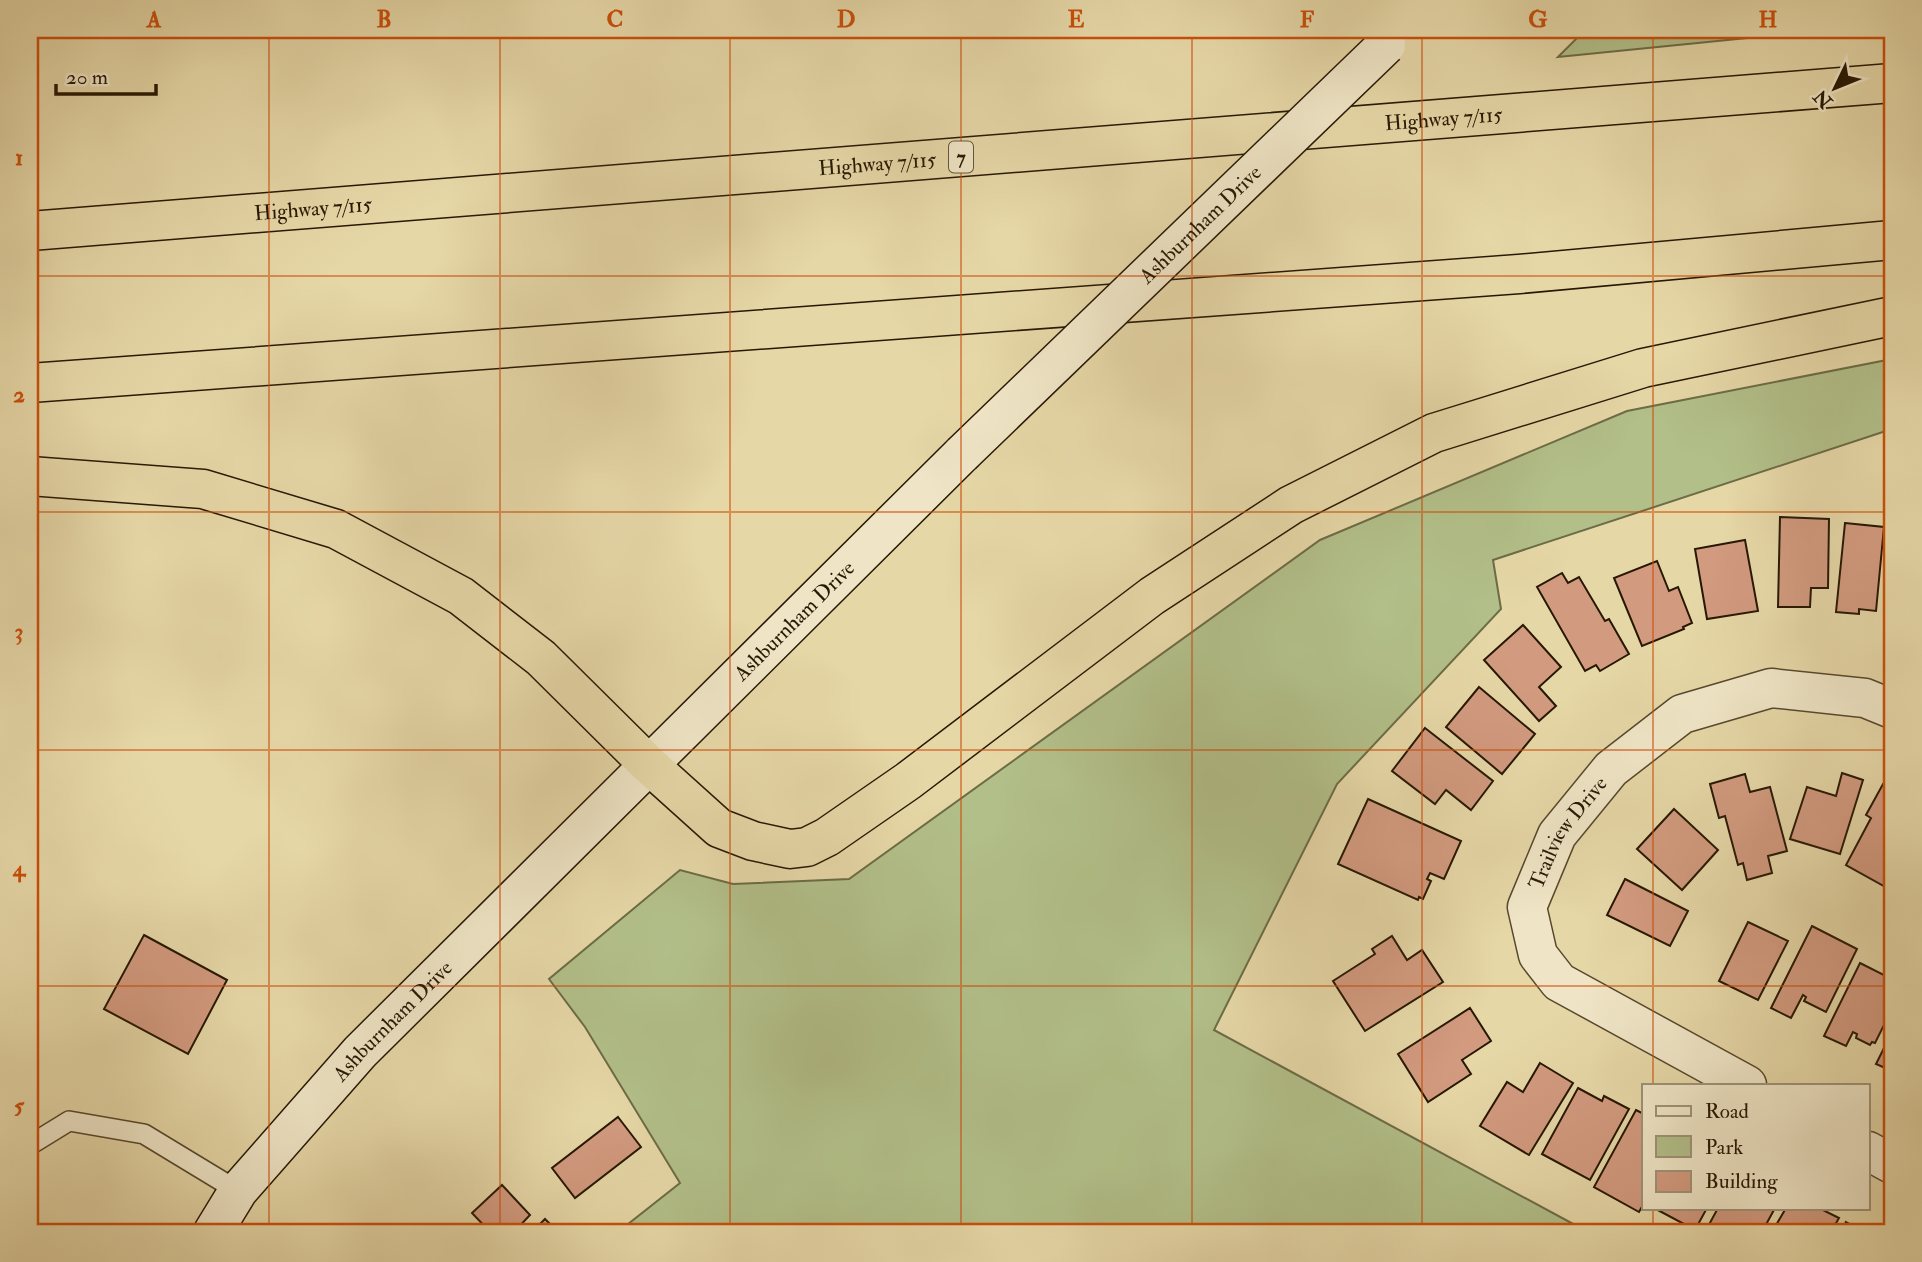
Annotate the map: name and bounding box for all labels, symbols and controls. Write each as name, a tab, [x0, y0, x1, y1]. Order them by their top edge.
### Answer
text: A	[146, 5, 162, 34]
text: B	[376, 5, 392, 34]
text: C	[607, 5, 623, 34]
text: D	[837, 5, 855, 34]
text: E	[1068, 5, 1085, 34]
text: F	[1300, 5, 1315, 34]
text: G	[1528, 5, 1548, 34]
text: H	[1759, 5, 1778, 34]
scale bar	[56, 52, 156, 96]
north arrow	[1800, 52, 1870, 122]
text: 20 m	[66, 64, 108, 91]
text: N	[1808, 84, 1839, 114]
street label: Highway 7/115	[1384, 101, 1504, 137]
road number: 7	[949, 141, 973, 172]
text: 1	[15, 143, 23, 172]
street label: Highway 7/115	[818, 146, 938, 182]
street label: Ashburnham Drive	[1133, 159, 1268, 290]
street label: Highway 7/115	[253, 191, 374, 227]
text: 2	[13, 380, 25, 409]
street label: Ashburnham Drive	[728, 555, 861, 688]
text: 3	[15, 617, 23, 646]
street label: Trailview Drive	[1523, 771, 1614, 894]
text: 4	[12, 854, 27, 883]
street label: Ashburnham Drive	[327, 955, 459, 1088]
legend	[1642, 1084, 1870, 1210]
text: 5	[14, 1091, 25, 1120]
text: Road	[1705, 1098, 1750, 1125]
text: Park	[1705, 1134, 1743, 1161]
text: Building	[1705, 1168, 1778, 1195]

